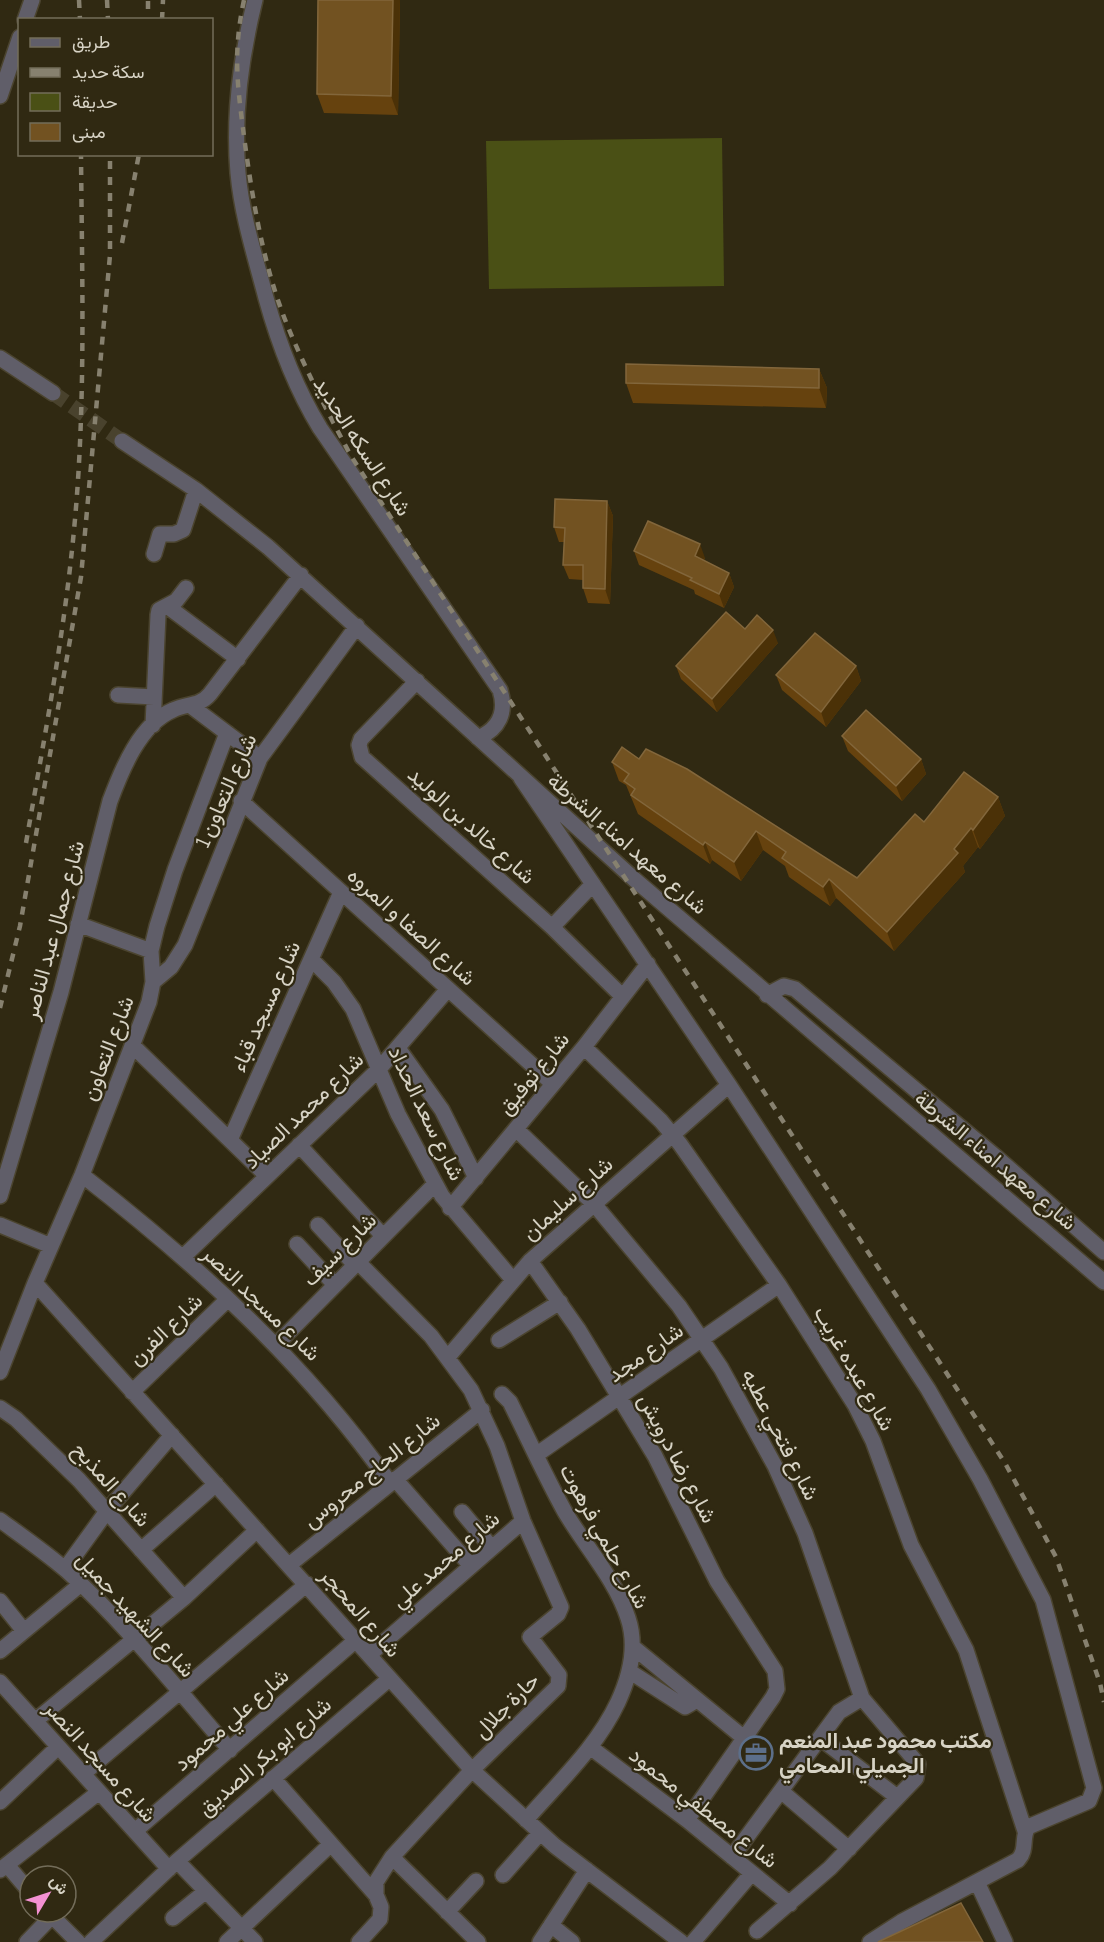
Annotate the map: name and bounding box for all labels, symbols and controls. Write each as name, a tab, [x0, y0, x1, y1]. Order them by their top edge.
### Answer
legend	[18, 18, 213, 156]
text: طريق	[72, 32, 110, 53]
text: سكة حديد	[72, 62, 144, 83]
text: حديقة	[72, 92, 118, 113]
text: مبنى	[72, 122, 106, 143]
street label: شارع السكه الحديد	[307, 372, 417, 522]
street label: شارع التعاون 1	[189, 730, 263, 852]
street label: شارع خالد بن الوليد	[401, 762, 541, 891]
street label: شارع معهد امناء الشرطة	[541, 767, 713, 921]
street label: شارع جمال عبد الناصر	[17, 838, 91, 1024]
street label: شارع الصفا و المروه	[341, 862, 481, 992]
street label: شارع مسجد قباء	[225, 937, 307, 1076]
street label: شارع التعاون	[76, 992, 141, 1105]
street label: شارع توفيق	[492, 1027, 576, 1121]
street label: شارع سعد الحداد	[381, 1042, 470, 1185]
street label: شارع محمد الصياد	[238, 1047, 370, 1175]
street label: شارع معهد امناء الشرطة	[909, 1086, 1082, 1237]
street label: شارع سليمان	[517, 1151, 619, 1247]
street label: شارع سيف	[297, 1207, 383, 1293]
street label: شارع مسجد النصر	[195, 1240, 326, 1367]
street label: شارع الفرن	[123, 1288, 209, 1372]
street label: شارع عبده غريب	[807, 1302, 900, 1436]
street label: شارع مجد	[603, 1317, 689, 1389]
street label: شارع فتحي عطيه	[731, 1364, 824, 1507]
street label: شارع رضا درويش	[631, 1389, 722, 1528]
street label: شارع الحاج محروس	[298, 1408, 446, 1535]
street label: شارع المذبح	[66, 1437, 156, 1533]
street label: شارع حلمي فرهوت	[549, 1460, 655, 1616]
street label: شارع محمد علي	[386, 1506, 508, 1618]
street label: شارع الشهيد جميل	[70, 1546, 200, 1684]
street label: شارع المحجر	[313, 1562, 406, 1663]
street label: شارع علي محمود	[169, 1663, 298, 1780]
street label: حارة جلال	[468, 1667, 546, 1745]
street label: شارع ابو بكر الصديق	[193, 1692, 337, 1823]
street label: شارع مسجد النصر	[37, 1695, 162, 1828]
place label: مكتب محمود عبد المنعم الجميلي المحامي	[779, 1728, 992, 1784]
office icon: مكتب محمود عبد المنعم الجميلي المحامي	[738, 1735, 774, 1771]
street label: شارع مصطفي محمود	[621, 1742, 783, 1878]
north arrow	[18, 1864, 78, 1924]
text: ش	[45, 1872, 72, 1899]

